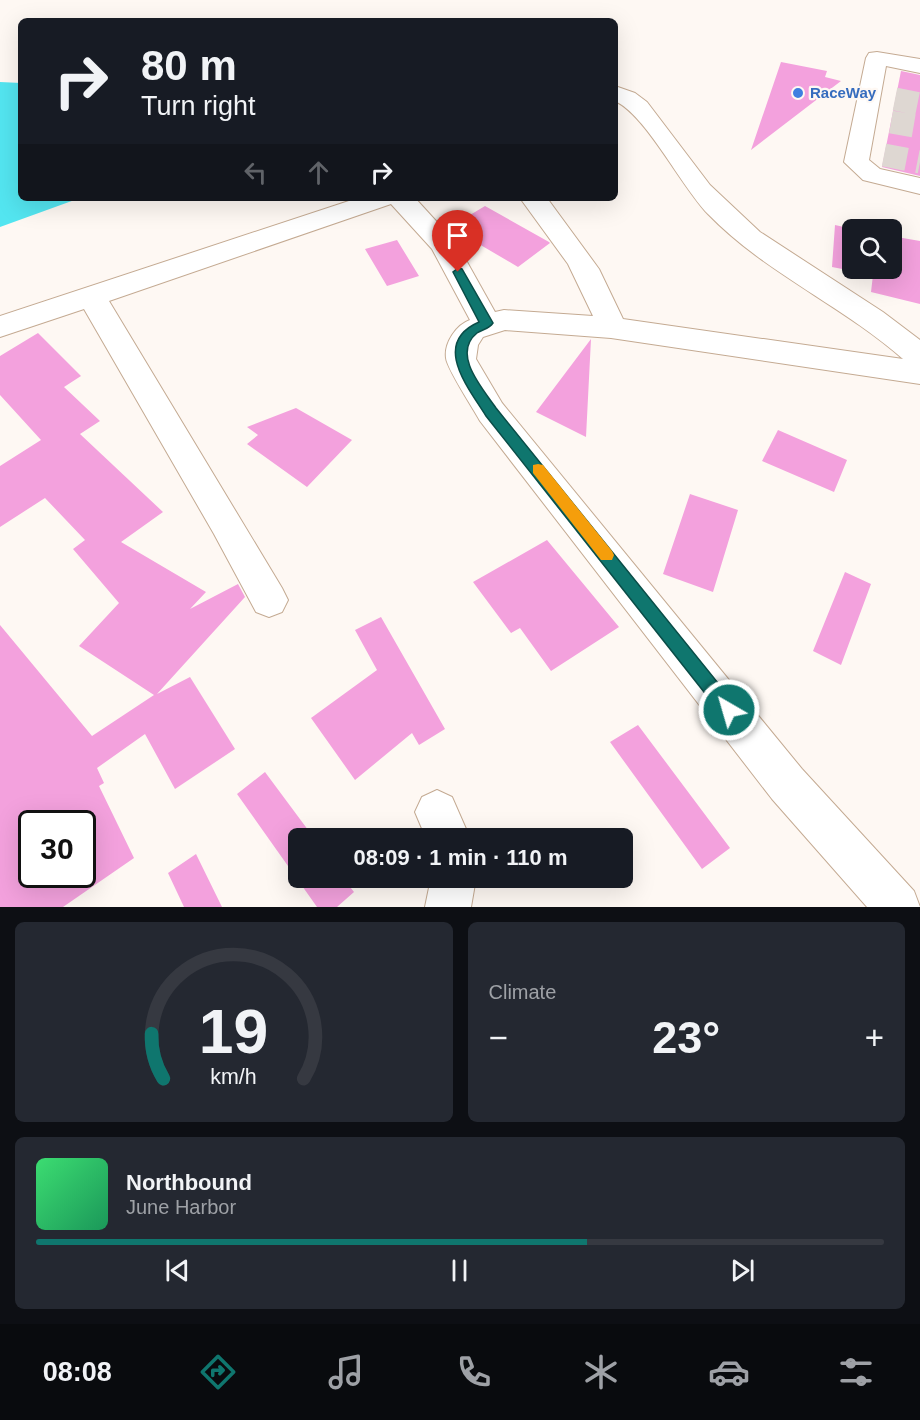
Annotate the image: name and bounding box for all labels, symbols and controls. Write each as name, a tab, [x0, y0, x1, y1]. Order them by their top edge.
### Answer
icon: right	[42, 42, 120, 120]
text: 80 m	[141, 42, 237, 89]
place label: RaceWay	[810, 84, 877, 101]
marker: RaceWay	[791, 86, 805, 100]
text: Turn right	[141, 91, 256, 121]
icon: left	[239, 156, 272, 189]
icon: ahead	[302, 156, 335, 189]
icon: right	[365, 156, 398, 189]
pin	[432, 210, 483, 272]
icon: arrive	[441, 219, 474, 252]
map controls	[842, 219, 902, 279]
button: search	[842, 219, 902, 279]
position arrow	[697, 678, 761, 742]
speed limit sign: 30	[18, 810, 96, 888]
text: 08:09 · 1 min · 110 m	[354, 845, 568, 870]
text: Climate	[489, 981, 556, 1003]
text: 19	[199, 997, 268, 1066]
text: 23°	[652, 1012, 720, 1063]
text: −	[489, 1019, 508, 1056]
text: +	[865, 1019, 884, 1056]
text: km/h	[211, 1065, 257, 1089]
text: Northbound	[126, 1170, 252, 1195]
text: June Harbor	[126, 1196, 236, 1218]
icon: previous	[161, 1254, 194, 1287]
icon: pause	[443, 1254, 476, 1287]
icon: next	[726, 1254, 759, 1287]
icon: directions	[197, 1351, 239, 1393]
icon: music	[325, 1351, 367, 1393]
icon: phone	[453, 1351, 495, 1393]
icon: climate	[580, 1351, 622, 1393]
icon: car	[708, 1351, 750, 1393]
icon: filters	[835, 1351, 877, 1393]
text: 08:08	[43, 1357, 112, 1387]

